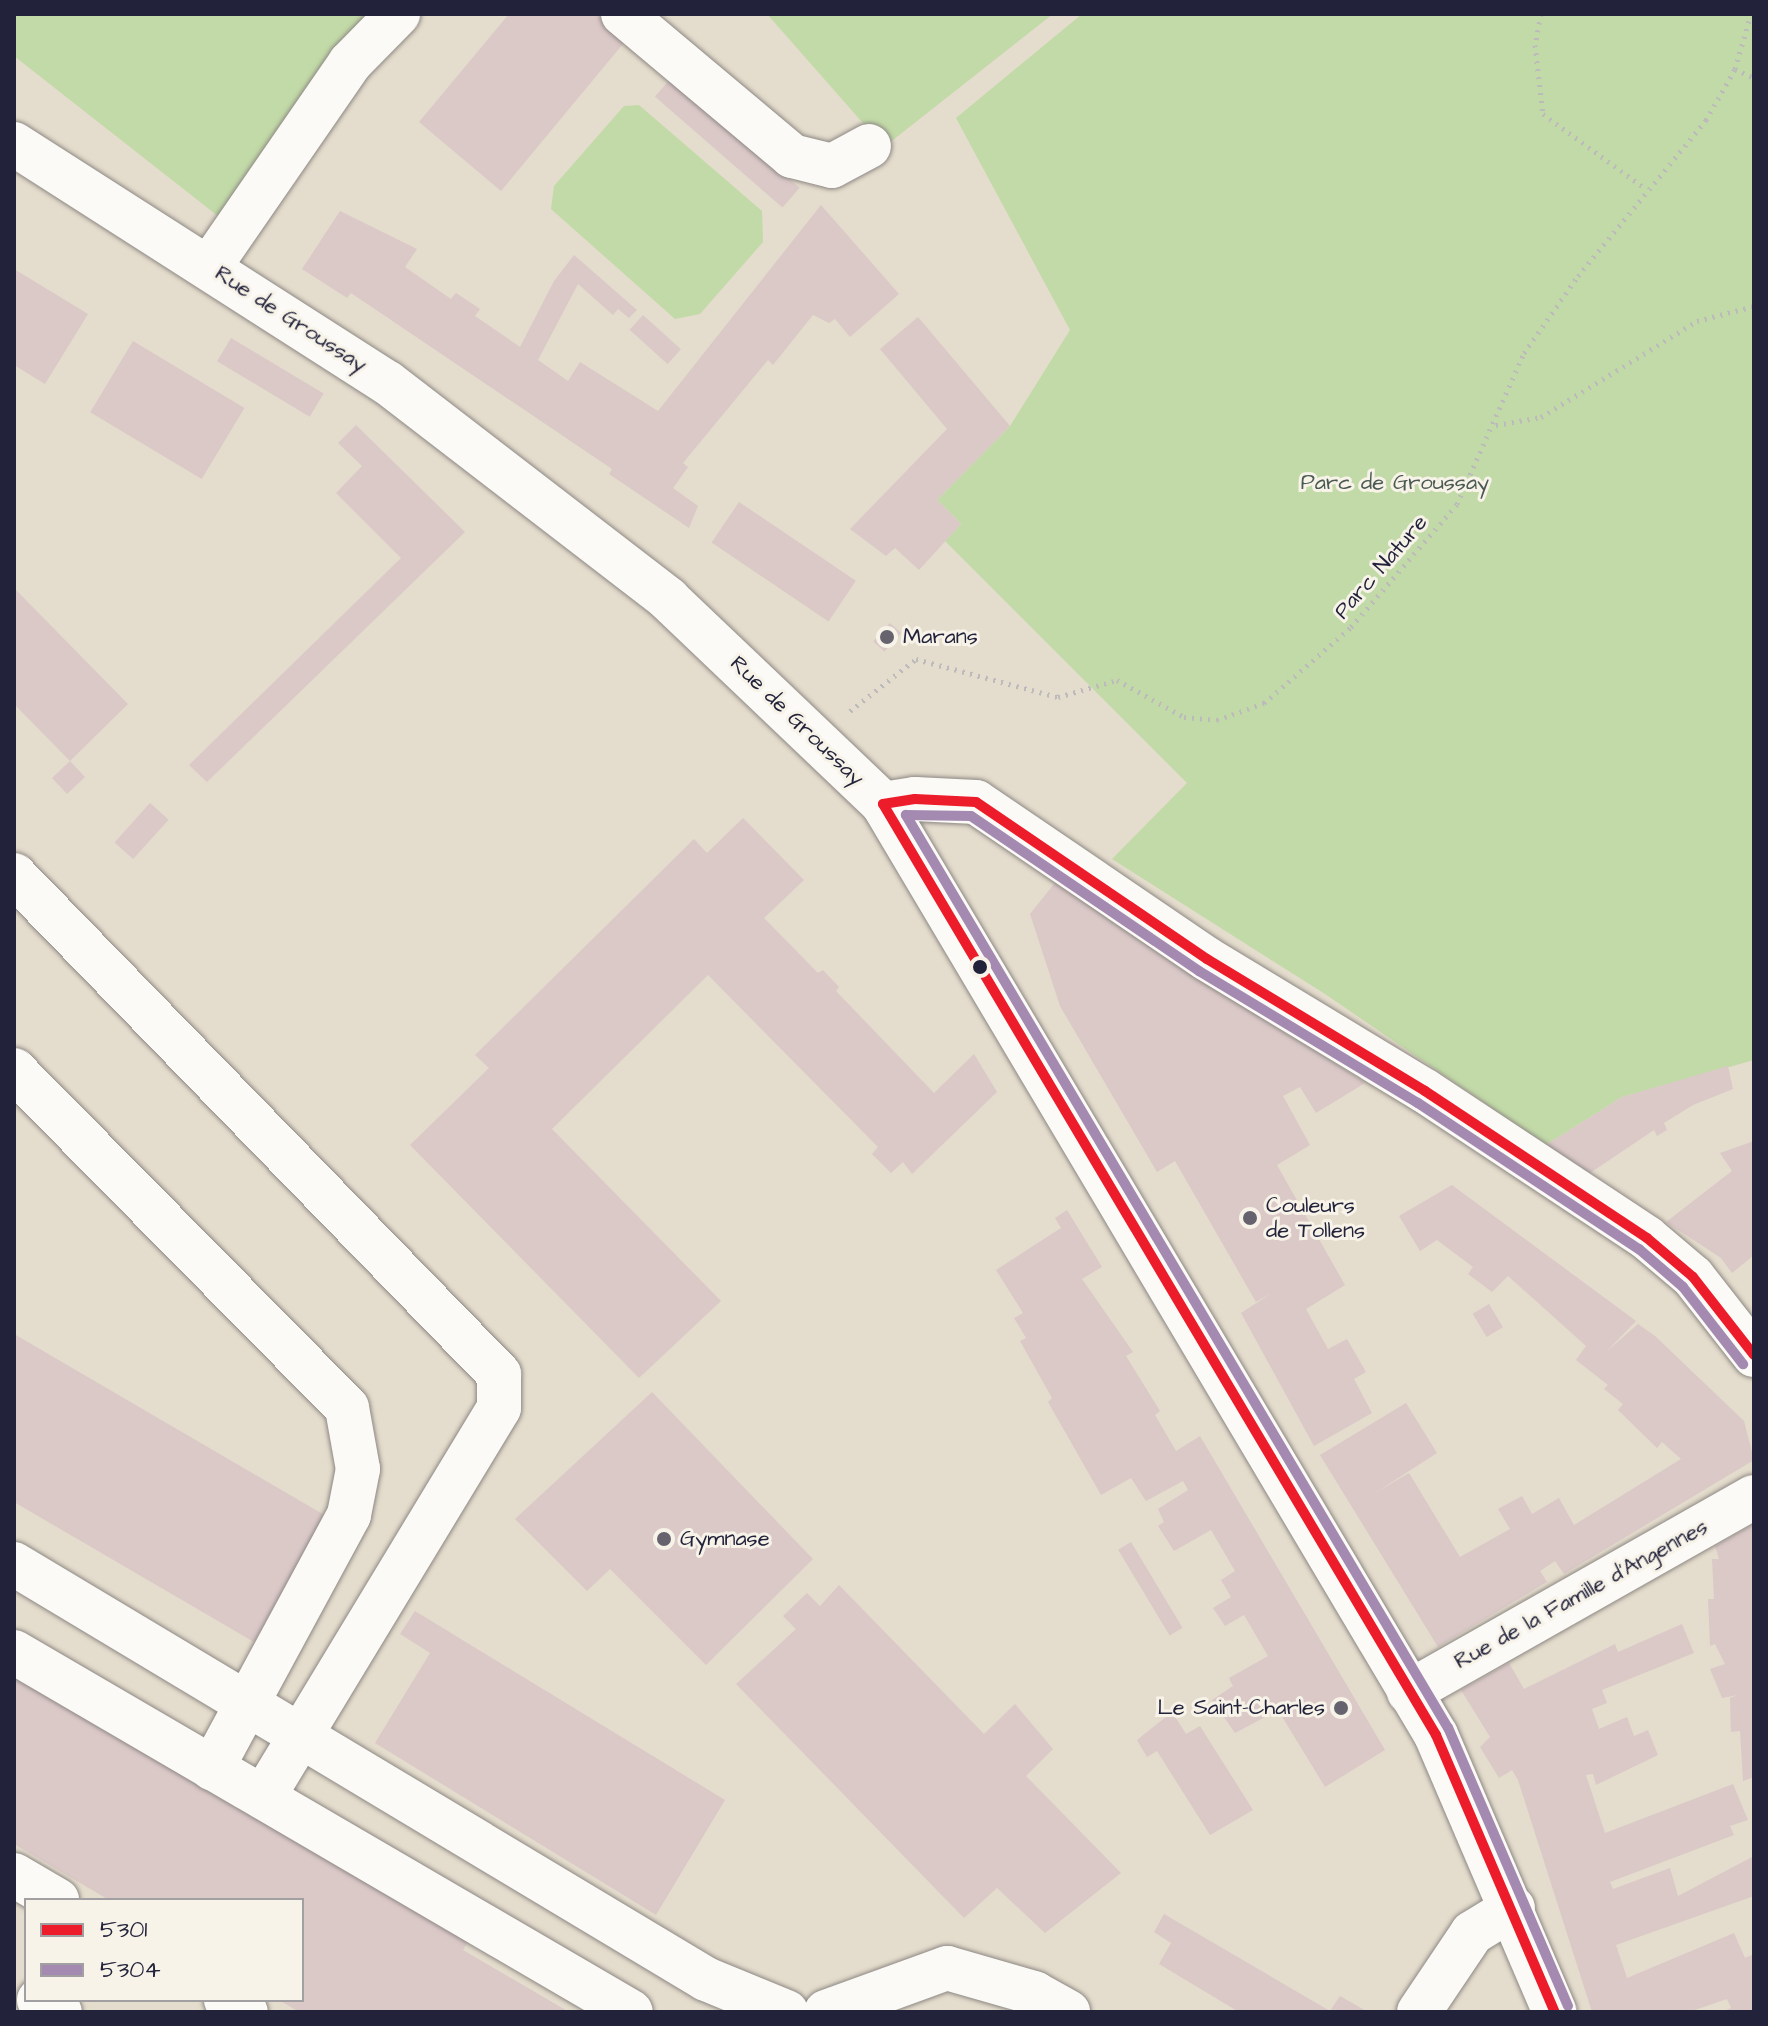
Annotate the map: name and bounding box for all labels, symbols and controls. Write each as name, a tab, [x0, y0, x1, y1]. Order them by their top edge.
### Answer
street label: Rue de Groussay	[210, 260, 372, 378]
park label: Parc de Groussay	[1301, 470, 1489, 496]
street label: Parc Nature	[1329, 510, 1433, 624]
place label: Marans	[903, 624, 978, 650]
marker: Marans	[878, 628, 896, 646]
street label: Rue de Groussay	[725, 650, 869, 792]
unlabelled marker	[972, 959, 988, 975]
place label: Couleurs de Tollens	[1266, 1192, 1365, 1244]
marker: Couleurs de Tollens	[1241, 1209, 1259, 1227]
street label: Rue de la Famille d'Angennes	[1450, 1513, 1712, 1675]
place label: Gymnase	[680, 1526, 770, 1552]
marker: Gymnase	[655, 1530, 673, 1548]
place label: Le Saint-Charles	[1157, 1695, 1325, 1721]
marker: Le Saint-Charles	[1332, 1699, 1350, 1717]
legend	[24, 1898, 304, 2002]
text: 5301	[100, 1913, 147, 1947]
text: 5304	[100, 1953, 161, 1987]

